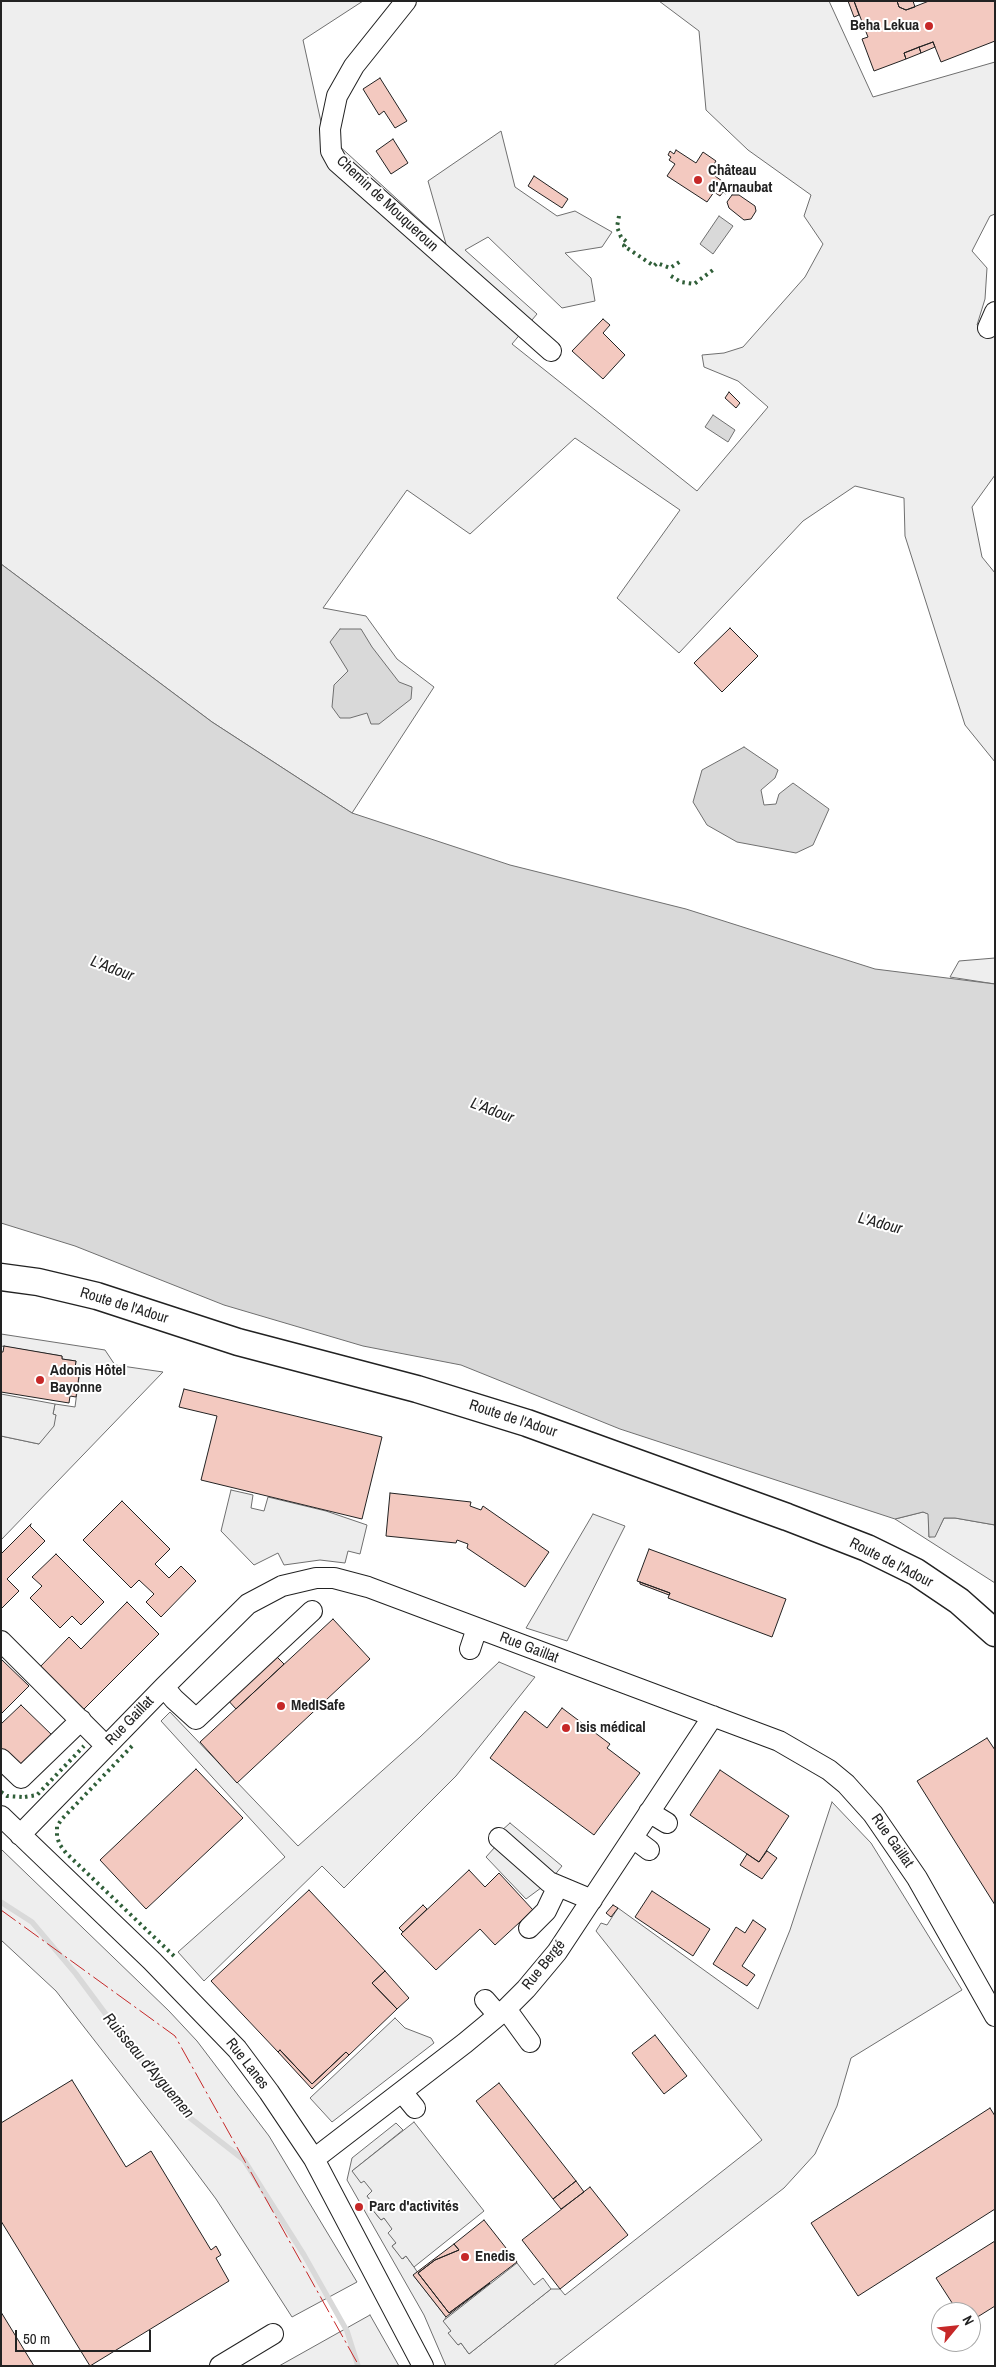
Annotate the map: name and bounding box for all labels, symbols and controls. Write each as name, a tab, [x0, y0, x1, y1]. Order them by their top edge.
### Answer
place label: Beha Lekua	[850, 17, 919, 35]
marker: Beha Lekua	[923, 20, 935, 32]
street label: Chemin de Mouqueroun	[332, 152, 442, 256]
place label: Château d'Arnaubat	[708, 162, 772, 197]
marker: Château d'Arnaubat	[692, 174, 704, 186]
water label: L'Adour	[88, 952, 136, 986]
water label: L'Adour	[468, 1094, 516, 1128]
water label: L'Adour	[856, 1209, 904, 1239]
street label: Route de l'Adour	[78, 1284, 170, 1328]
place label: Adonis Hôtel Bayonne	[50, 1362, 126, 1397]
marker: Adonis Hôtel Bayonne	[34, 1374, 46, 1386]
street label: Route de l'Adour	[467, 1396, 559, 1442]
street label: Route de l'Adour	[846, 1534, 936, 1592]
street label: Rue Gaillat	[497, 1629, 561, 1667]
street label: Rue Gaillat	[102, 1693, 158, 1749]
place label: MedISafe	[291, 1697, 345, 1715]
marker: MedISafe	[275, 1700, 287, 1712]
place label: Isis médical	[576, 1719, 646, 1737]
marker: Isis médical	[560, 1722, 572, 1734]
street label: Rue Gaillat	[867, 1811, 917, 1871]
street label: Rue Bergé	[519, 1936, 569, 1994]
water label: Ruisseau d'Ayguemen	[98, 2010, 198, 2122]
street label: Rue Lanes	[222, 2035, 272, 2093]
place label: Parc d'activités	[369, 2198, 459, 2216]
marker: Parc d'activités	[353, 2201, 365, 2213]
place label: Enedis	[475, 2248, 515, 2266]
marker: Enedis	[459, 2251, 471, 2263]
north arrow	[931, 2302, 981, 2352]
text: N	[958, 2313, 978, 2328]
scale bar	[18, 2320, 154, 2352]
text: 50 m	[23, 2328, 50, 2349]

